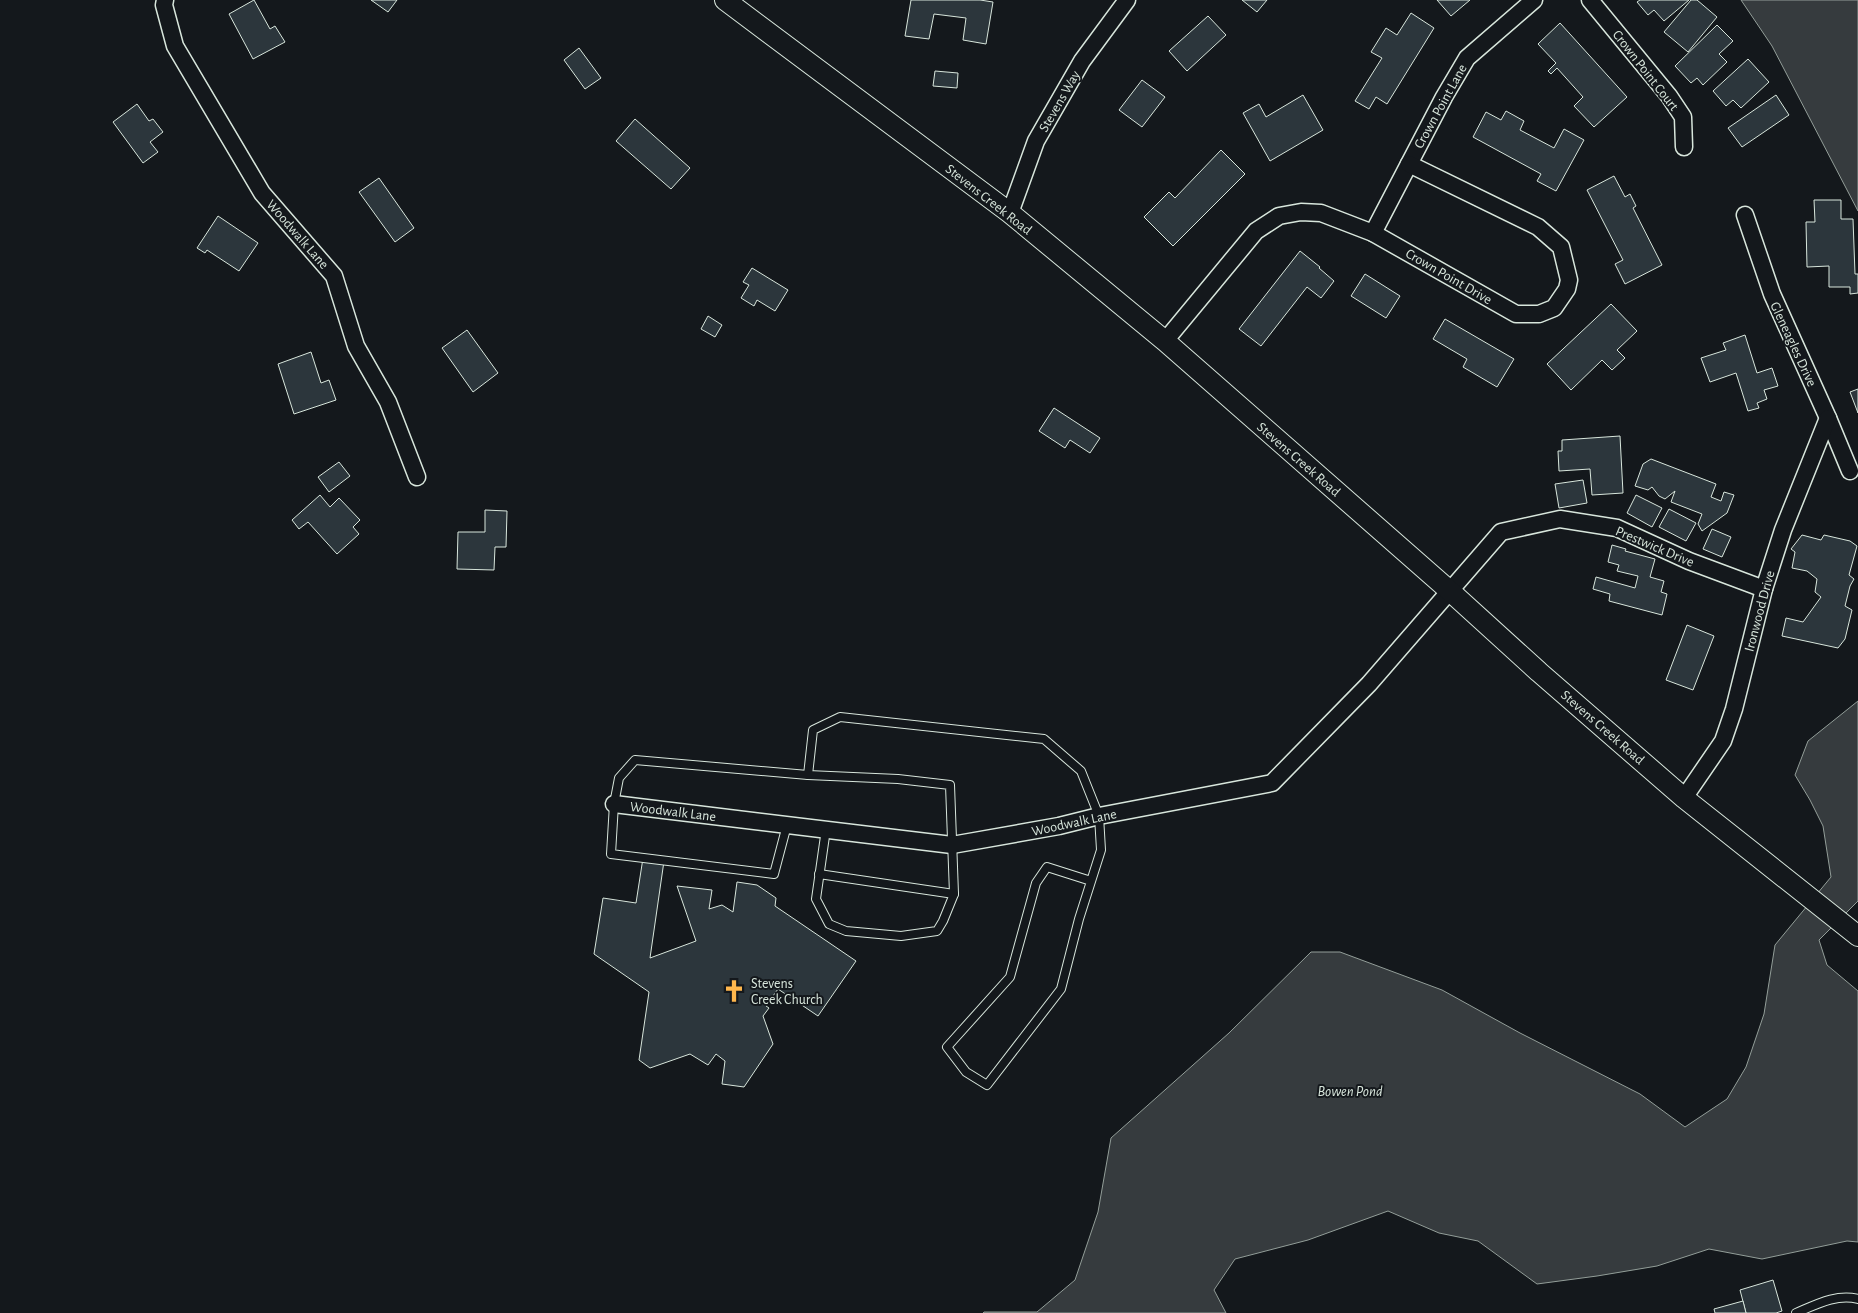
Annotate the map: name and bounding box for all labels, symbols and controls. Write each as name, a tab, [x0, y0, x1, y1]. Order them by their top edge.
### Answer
street label: Crown Point Court	[1610, 28, 1681, 114]
street label: Crown Point Lane	[1412, 62, 1470, 151]
street label: Stevens Way	[1037, 68, 1083, 135]
street label: Stevens Creek Road	[943, 162, 1034, 238]
street label: Woodwalk Lane	[264, 197, 331, 272]
street label: Crown Point Drive	[1403, 246, 1494, 307]
street label: Gleneagles Drive	[1767, 300, 1819, 389]
street label: Stevens Creek Road	[1254, 420, 1343, 500]
street label: Prestwick Drive	[1613, 524, 1696, 570]
street label: Ironwood Drive	[1742, 569, 1778, 653]
street label: Stevens Creek Road	[1558, 688, 1647, 768]
street label: Woodwalk Lane	[629, 800, 717, 824]
street label: Woodwalk Lane	[1030, 807, 1118, 839]
place label: Stevens Creek Church	[751, 977, 823, 1007]
church icon: Stevens Creek Church	[721, 978, 747, 1004]
water label: Bowen Pond	[1317, 1084, 1383, 1099]

